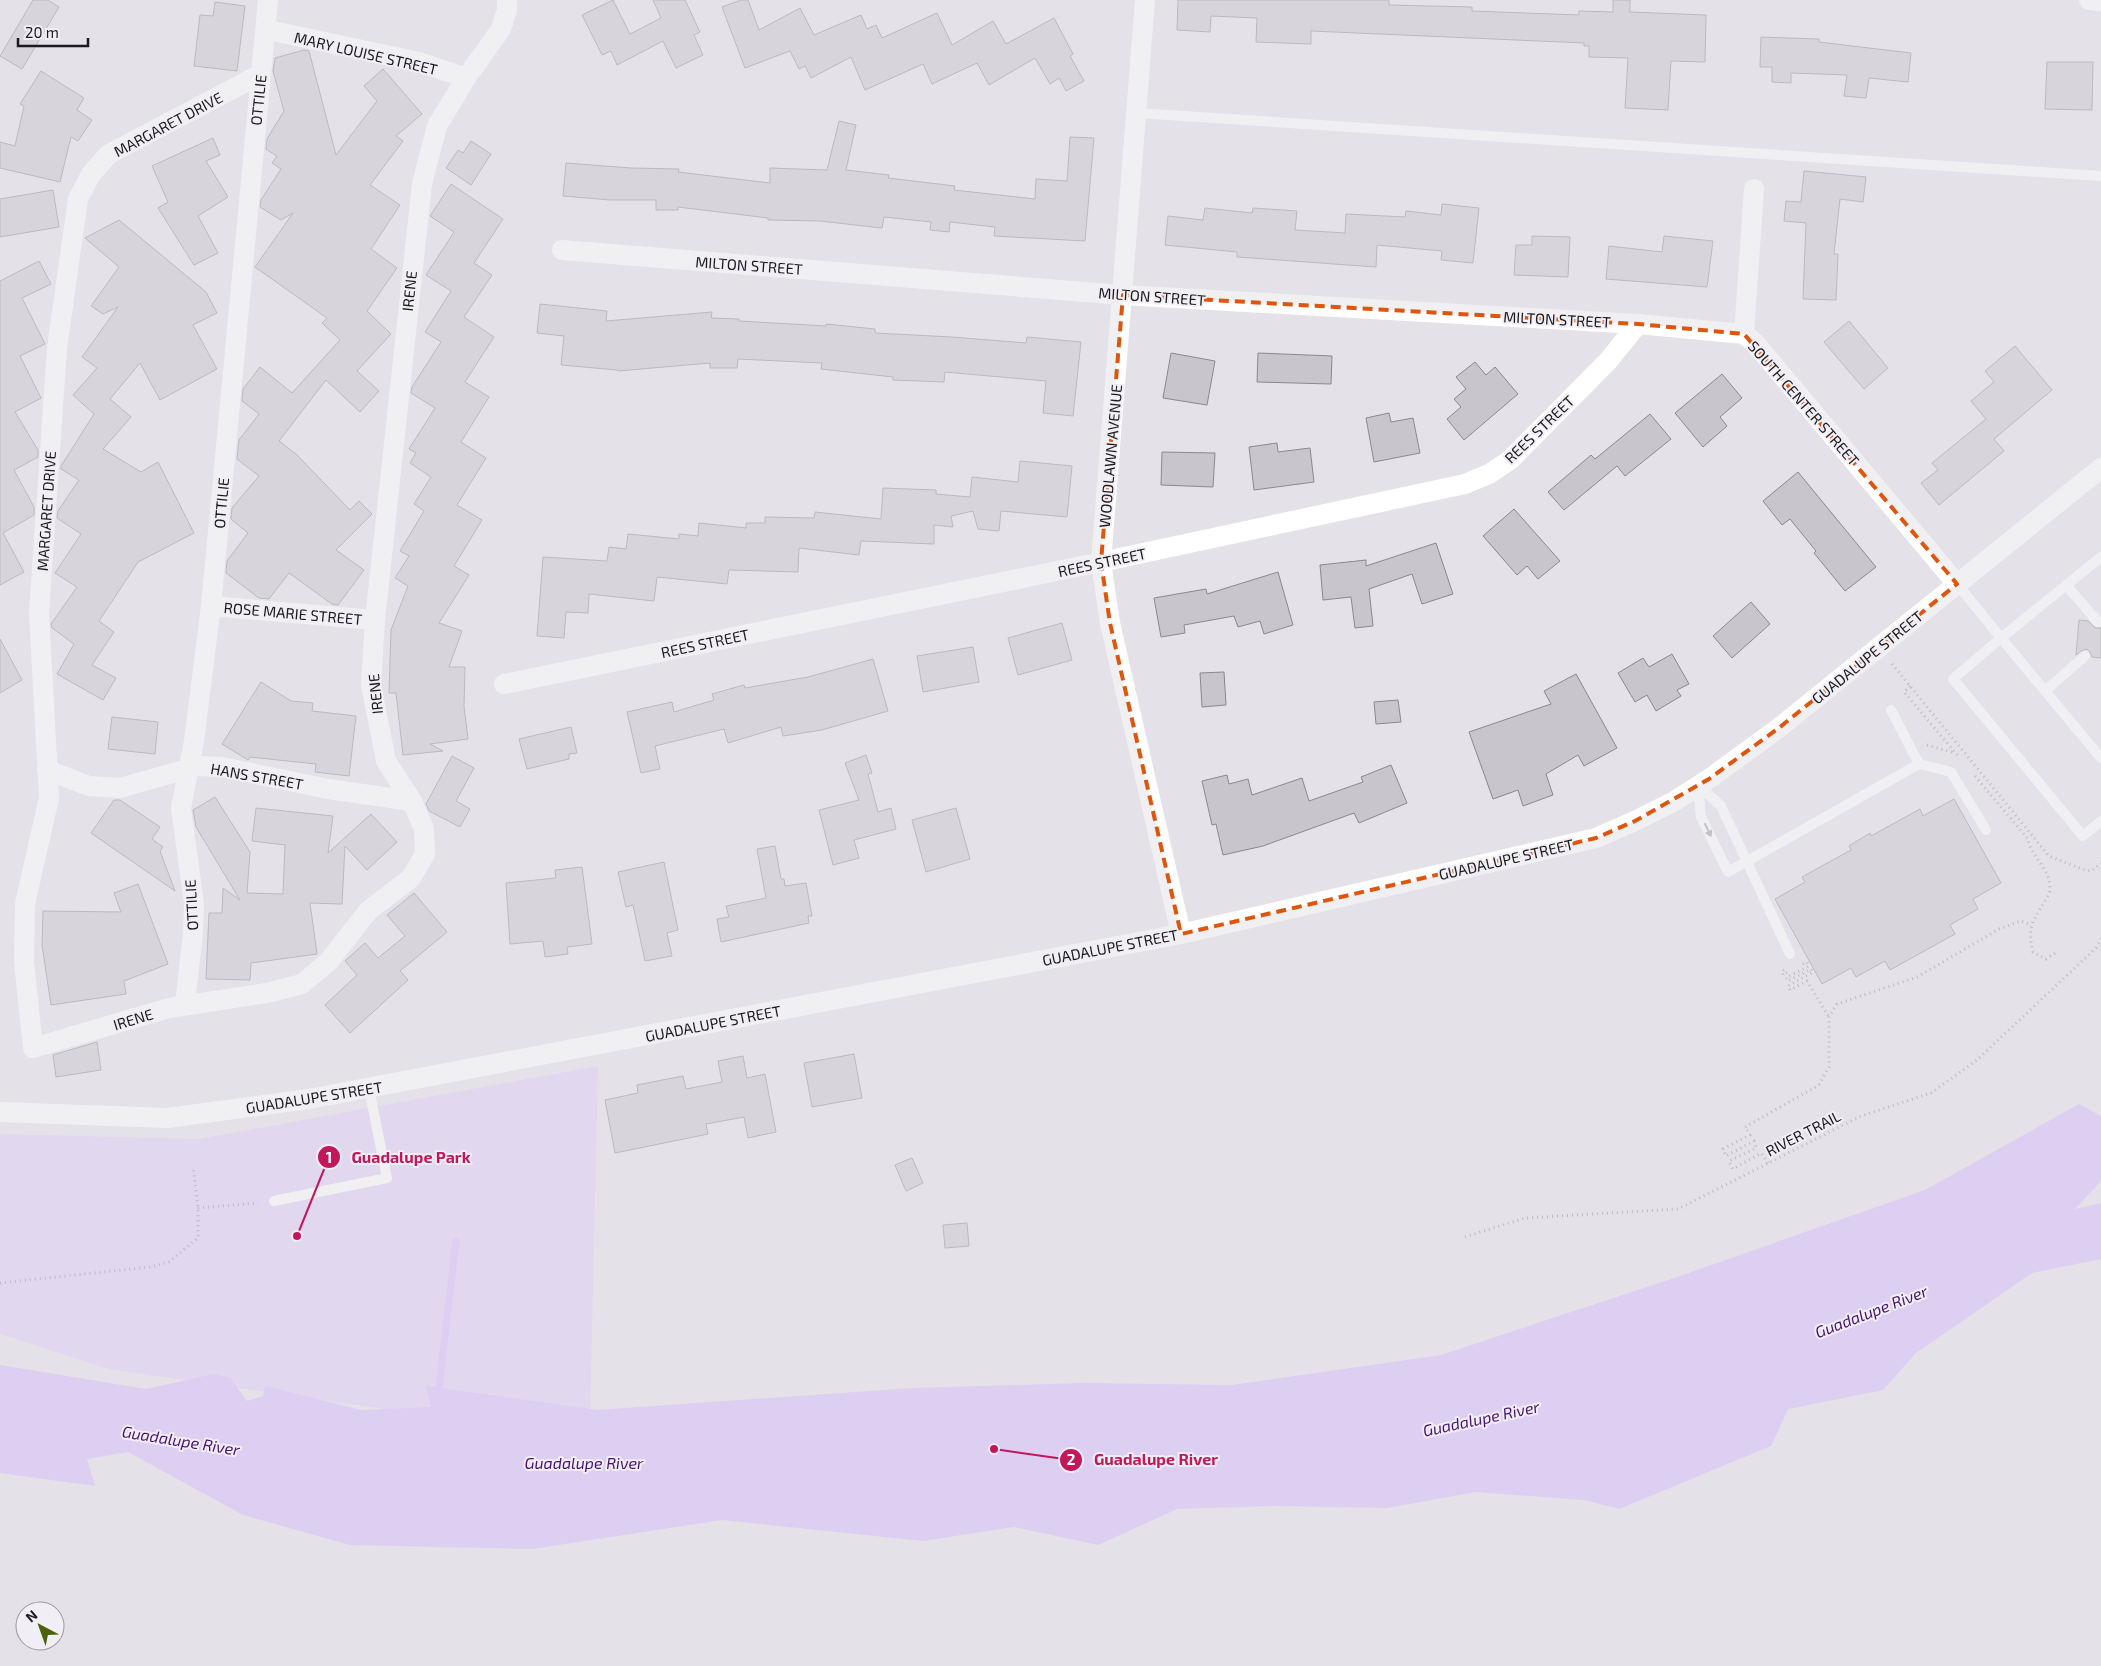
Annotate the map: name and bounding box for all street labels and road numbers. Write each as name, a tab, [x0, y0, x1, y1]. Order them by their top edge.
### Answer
street label: MARY LOUISE STREET	[293, 28, 440, 78]
street label: OTTILIE	[246, 74, 270, 126]
street label: MARGARET DRIVE	[111, 88, 225, 160]
street label: MILTON STREET	[695, 252, 804, 278]
street label: IRENE	[398, 270, 420, 312]
street label: MILTON STREET	[1098, 283, 1207, 309]
street label: MILTON STREET	[1503, 307, 1611, 331]
street label: SOUTH CENTER STREET	[1745, 337, 1863, 469]
street label: WOODLAWN AVENUE	[1095, 383, 1125, 529]
street label: REES STREET	[1500, 391, 1578, 467]
street label: MARGARET DRIVE	[33, 450, 59, 572]
street label: OTTILIE	[210, 477, 232, 529]
street label: REES STREET	[1056, 544, 1148, 580]
street label: ROSE MARIE STREET	[223, 598, 363, 628]
street label: GUADALUPE STREET	[1808, 606, 1926, 707]
street label: REES STREET	[659, 625, 751, 661]
street label: IRENE	[364, 673, 386, 715]
street label: HANS STREET	[209, 759, 305, 793]
street label: GUADALUPE STREET	[1437, 835, 1575, 883]
street label: OTTILIE	[181, 879, 201, 931]
street label: GUADALUPE STREET	[1041, 925, 1180, 969]
street label: GUADALUPE STREET	[644, 1001, 783, 1045]
street label: IRENE	[111, 1004, 155, 1034]
street label: GUADALUPE STREET	[245, 1077, 384, 1117]
street label: RIVER TRAIL	[1762, 1106, 1844, 1160]

